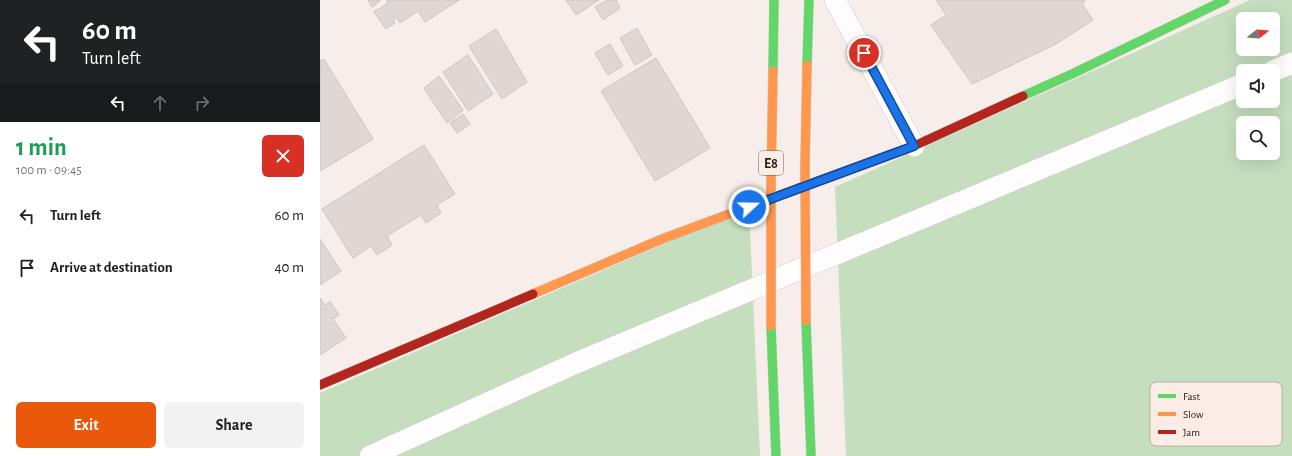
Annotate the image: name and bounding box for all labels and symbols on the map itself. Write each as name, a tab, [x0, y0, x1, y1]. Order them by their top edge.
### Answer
north arrow	[1236, 12, 1280, 56]
pin	[847, 36, 881, 70]
road number: E8	[759, 151, 783, 175]
position arrow	[728, 186, 770, 228]
legend	[1150, 382, 1282, 446]
text: Fast	[1183, 391, 1201, 402]
text: Slow	[1183, 409, 1204, 420]
text: Jam	[1183, 427, 1200, 438]

